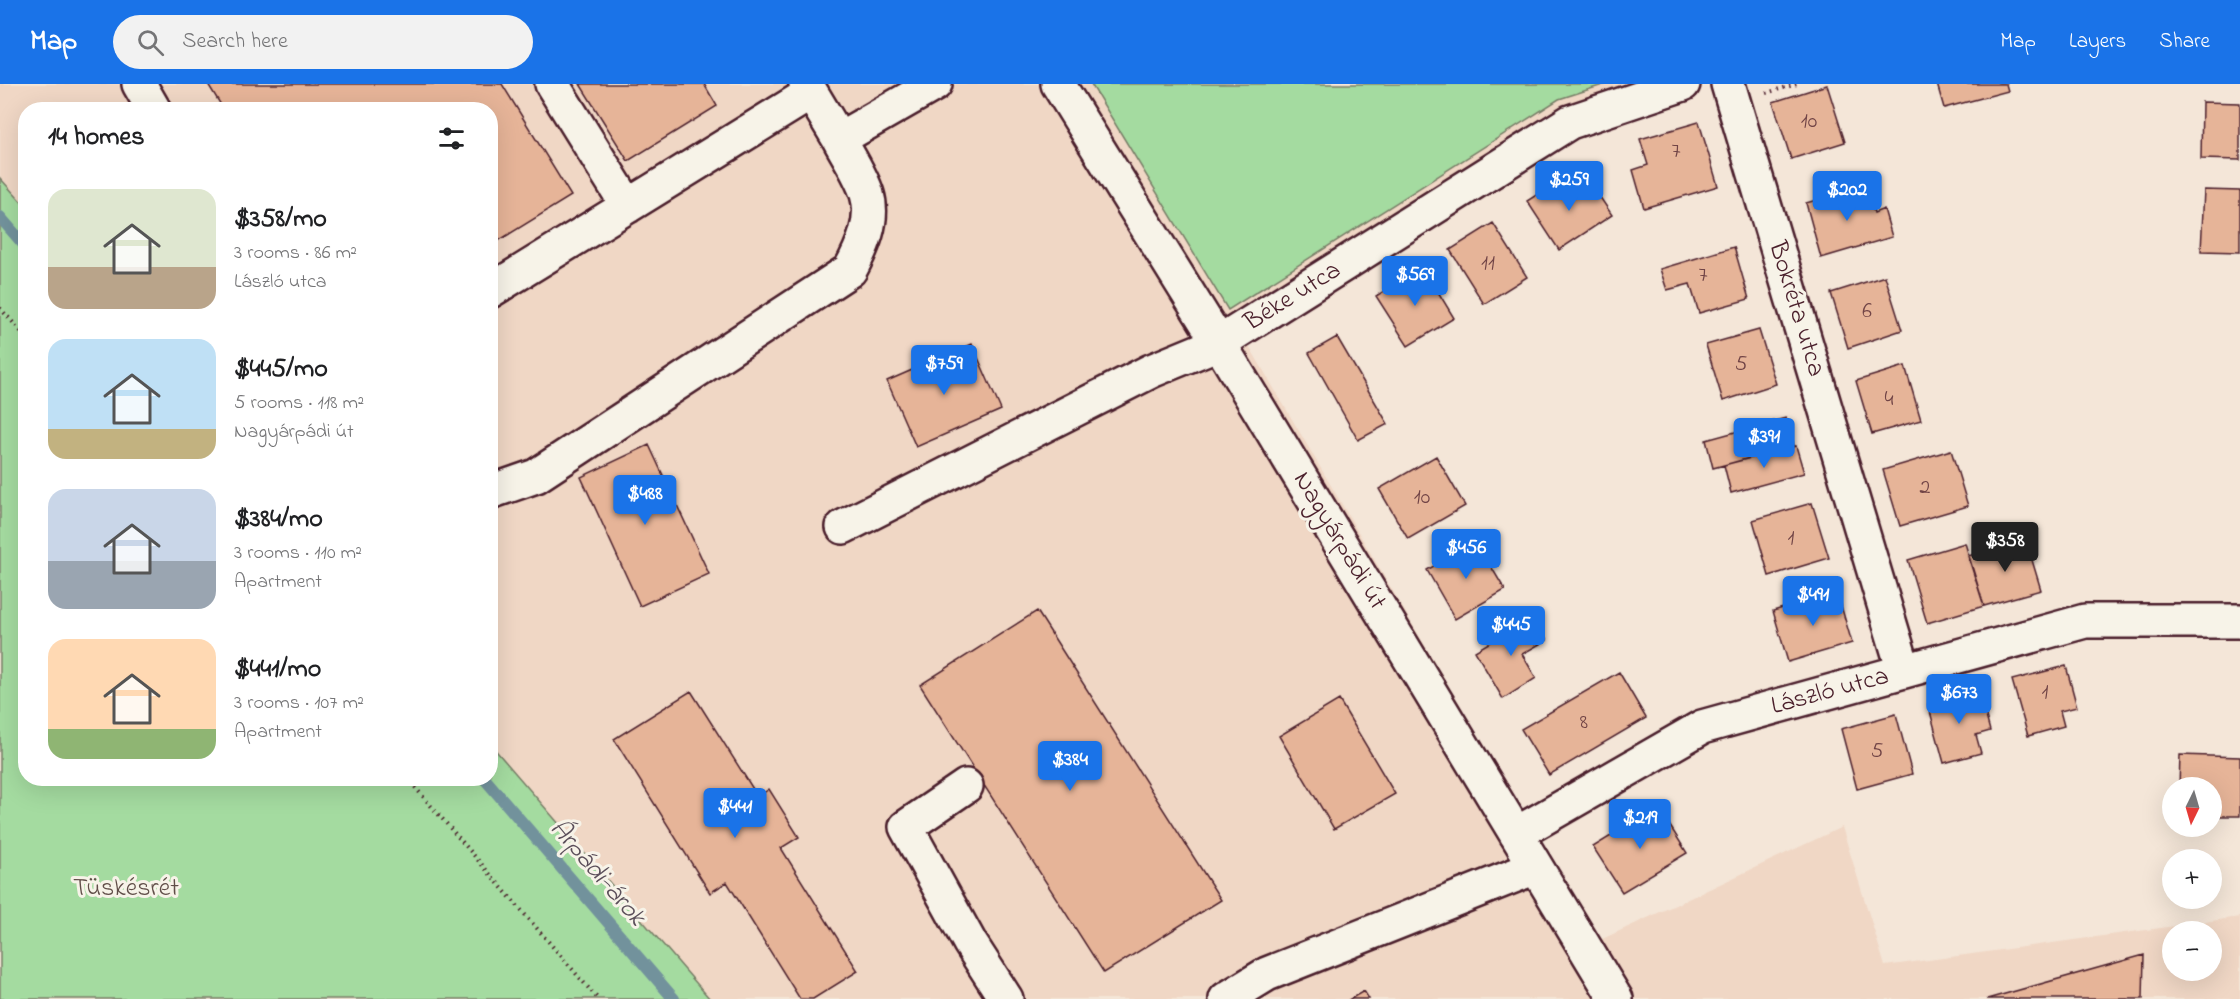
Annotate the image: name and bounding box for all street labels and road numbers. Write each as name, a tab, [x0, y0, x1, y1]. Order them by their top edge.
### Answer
street label: Bokréta utca	[1757, 236, 1835, 381]
street label: Béke utca	[1236, 252, 1349, 342]
street label: Nagyárpádi út	[1283, 465, 1395, 618]
street label: László utca	[1767, 658, 1893, 726]

